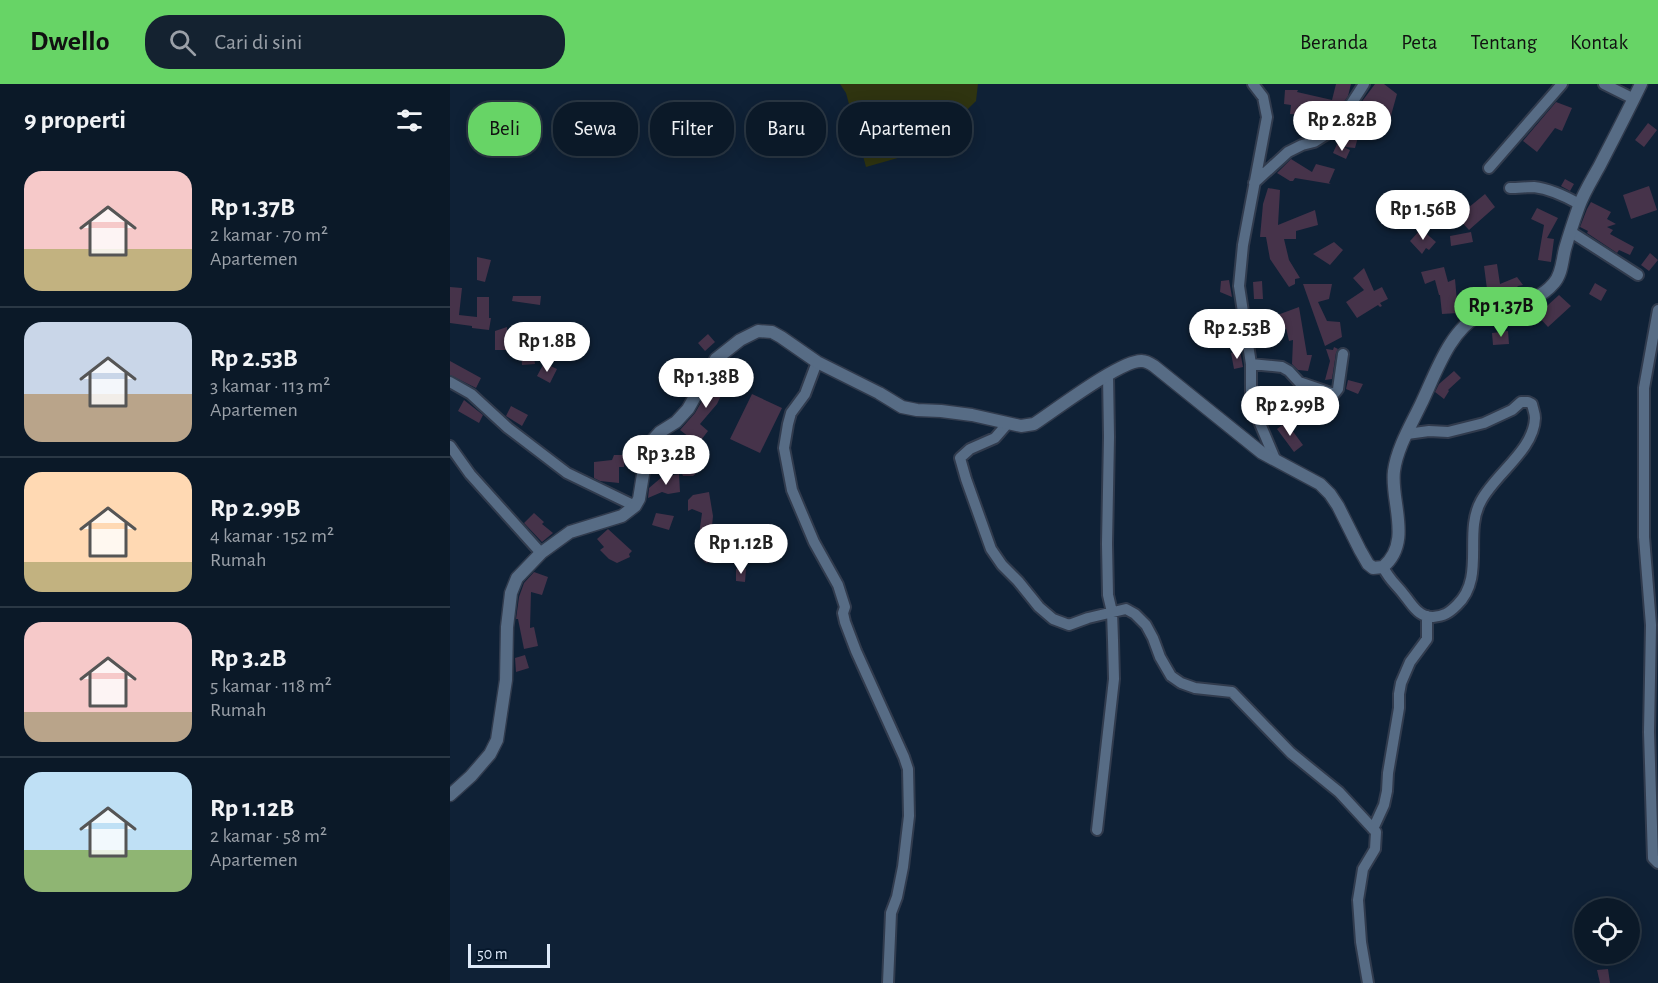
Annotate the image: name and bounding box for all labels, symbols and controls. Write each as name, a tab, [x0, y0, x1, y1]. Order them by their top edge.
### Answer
search box	[145, 15, 565, 69]
icon: search	[166, 26, 199, 59]
text: Dwello	[30, 28, 109, 56]
text: Cari di sini	[214, 31, 302, 53]
text: Beranda	[1300, 32, 1368, 53]
text: Peta	[1401, 32, 1437, 53]
text: Tentang	[1470, 32, 1537, 53]
text: Kontak	[1570, 32, 1628, 53]
pin: Rp 2.82B	[1280, 101, 1404, 152]
chip: Beli	[468, 102, 541, 156]
chip: Sewa	[553, 102, 638, 156]
chip: Filter	[650, 102, 734, 156]
chip: Baru	[746, 102, 826, 156]
chip: Apartemen	[838, 102, 972, 156]
icon: filters	[393, 104, 426, 137]
text: 9 properti	[24, 107, 126, 133]
text: Rp 2.82B	[1307, 110, 1377, 130]
pin: Rp 1.56B	[1361, 190, 1485, 241]
text: Rp 1.37B	[210, 194, 295, 220]
icon: home	[72, 195, 144, 267]
text: Rp 1.56B	[1390, 199, 1456, 219]
text: 2 kamar · 70 m²	[210, 225, 328, 245]
text: Apartemen	[210, 249, 298, 269]
pin: Rp 1.37B	[1439, 287, 1563, 338]
text: Rp 1.37B	[1468, 296, 1534, 316]
pin: Rp 2.53B	[1175, 309, 1299, 360]
text: Rp 2.53B	[1203, 318, 1271, 338]
pin: Rp 1.8B	[492, 322, 602, 373]
text: Rp 1.8B	[518, 331, 576, 351]
text: Rp 2.53B	[210, 345, 298, 371]
icon: home	[72, 346, 144, 418]
pin: Rp 1.38B	[644, 358, 768, 409]
text: Rp 1.38B	[673, 367, 739, 387]
text: 3 kamar · 113 m²	[210, 376, 330, 396]
pin: Rp 2.99B	[1228, 386, 1352, 437]
text: Rp 2.99B	[1255, 395, 1325, 415]
text: Apartemen	[210, 400, 298, 420]
pin: Rp 3.2B	[611, 435, 721, 486]
text: Rp 3.2B	[637, 444, 695, 464]
text: Rp 2.99B	[210, 495, 301, 521]
icon: home	[72, 496, 144, 568]
pin: Rp 1.12B	[679, 524, 803, 575]
text: 4 kamar · 152 m²	[210, 526, 334, 546]
text: Rp 1.12B	[709, 533, 773, 553]
text: Rumah	[210, 550, 266, 570]
text: Rp 3.2B	[210, 645, 287, 671]
icon: home	[72, 646, 144, 718]
text: 5 kamar · 118 m²	[210, 676, 332, 696]
text: Rumah	[210, 700, 266, 720]
text: Rp 1.12B	[210, 795, 294, 821]
icon: home	[72, 796, 144, 868]
text: 2 kamar · 58 m²	[210, 826, 327, 846]
text: Apartemen	[210, 850, 298, 870]
map controls	[1574, 898, 1640, 964]
button: locate	[1574, 898, 1640, 964]
scale bar	[468, 941, 550, 968]
text: 50 m	[477, 946, 508, 962]

